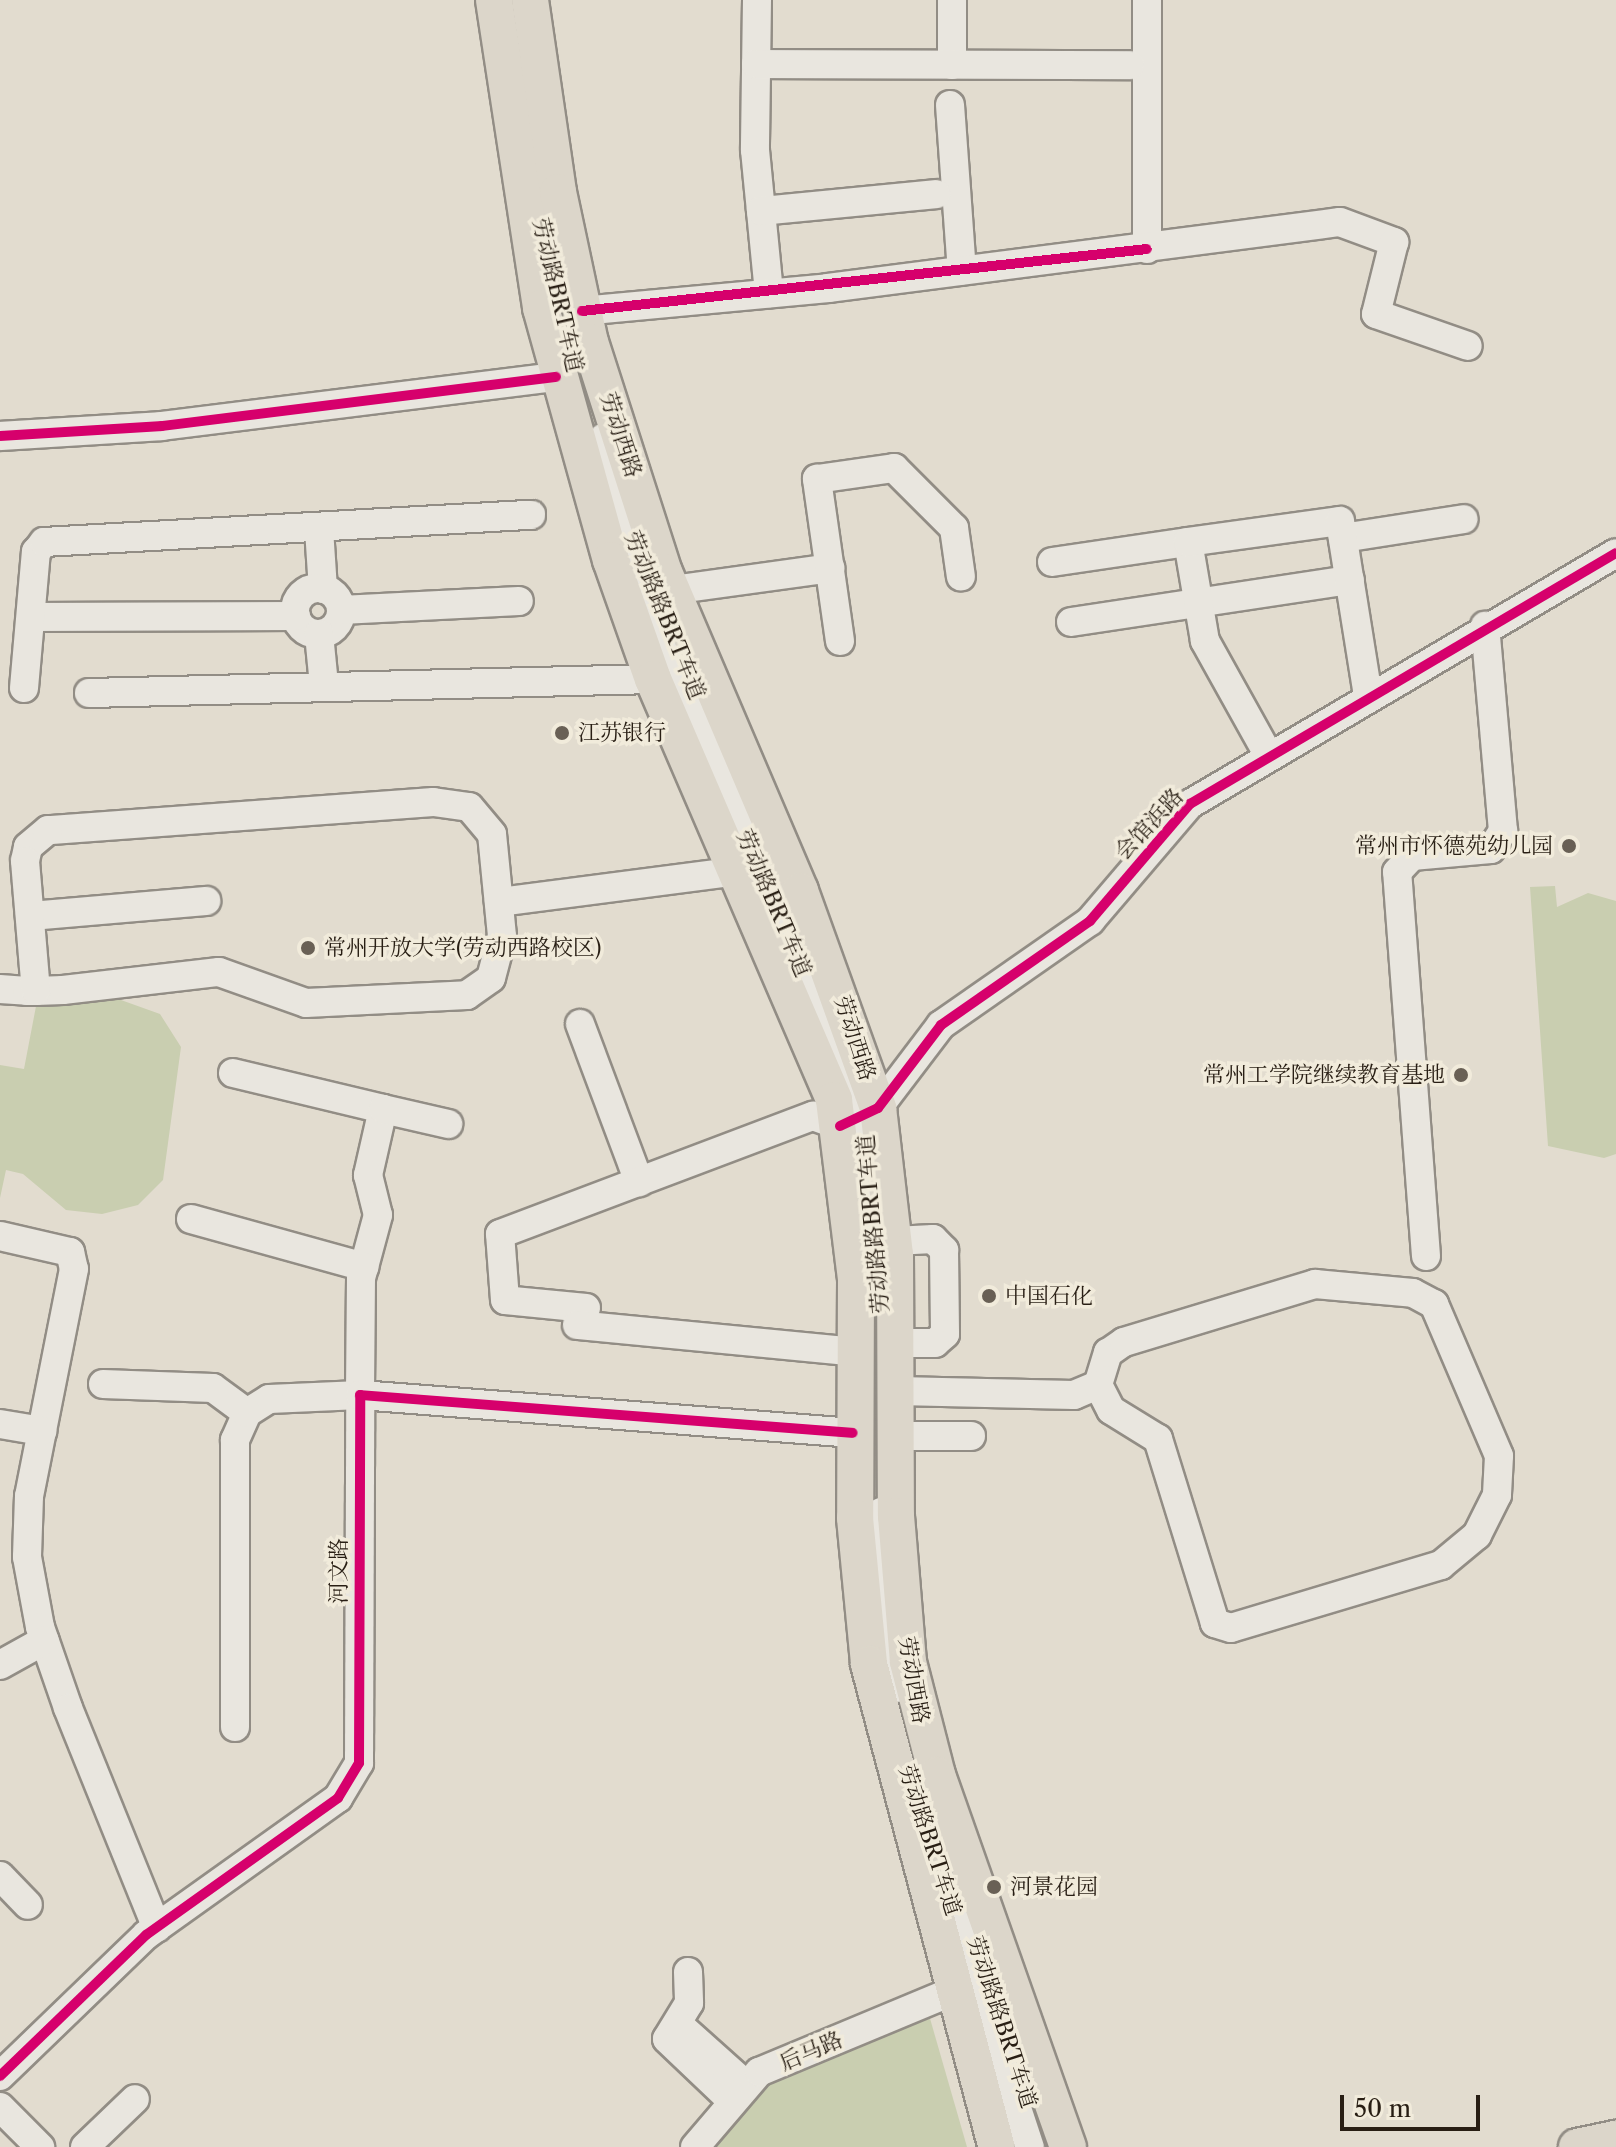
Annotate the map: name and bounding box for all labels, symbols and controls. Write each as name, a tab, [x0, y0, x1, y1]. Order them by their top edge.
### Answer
street label: 劳动路BRT车道	[527, 215, 589, 375]
street label: 劳动西路	[595, 389, 647, 481]
street label: 劳动路路BRT车道	[619, 527, 711, 703]
place label: 江苏银行	[578, 720, 666, 746]
marker: 江苏银行	[553, 724, 571, 742]
street label: 会馆浜路	[1109, 783, 1189, 865]
street label: 劳动路BRT车道	[731, 825, 817, 981]
place label: 常州市怀德苑幼儿园	[1355, 833, 1553, 859]
marker: 常州市怀德苑幼儿园	[1560, 837, 1578, 855]
place label: 常州开放大学(劳动西路校区)	[324, 935, 601, 961]
marker: 常州开放大学(劳动西路校区)	[299, 939, 317, 957]
street label: 劳动西路	[829, 992, 881, 1084]
place label: 常州工学院继续教育基地	[1203, 1062, 1445, 1088]
marker: 常州工学院继续教育基地	[1452, 1066, 1470, 1084]
street label: 劳动路路BRT车道	[852, 1133, 894, 1315]
place label: 中国石化	[1005, 1283, 1093, 1309]
marker: 中国石化	[980, 1287, 998, 1305]
street label: 河文路	[326, 1538, 352, 1604]
street label: 劳动西路	[893, 1634, 935, 1726]
street label: 劳动路BRT车道	[893, 1761, 967, 1919]
place label: 河景花园	[1010, 1874, 1098, 1900]
marker: 河景花园	[985, 1878, 1003, 1896]
street label: 劳动路路BRT车道	[962, 1933, 1042, 2111]
street label: 后马路	[775, 2026, 847, 2076]
scale bar	[1344, 2079, 1484, 2129]
text: 50 m	[1354, 2094, 1411, 2123]

